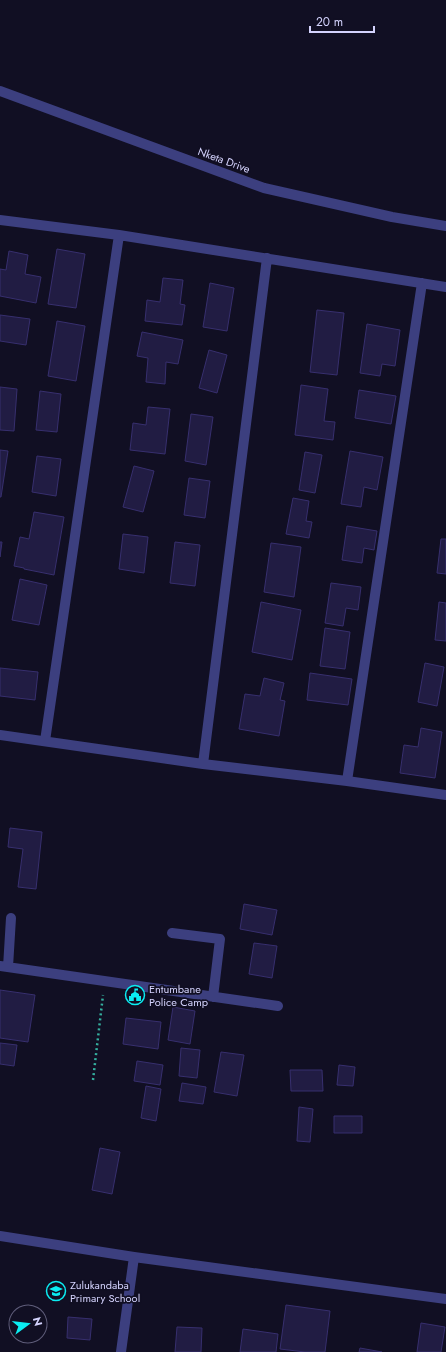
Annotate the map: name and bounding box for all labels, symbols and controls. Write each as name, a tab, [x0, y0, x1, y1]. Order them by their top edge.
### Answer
scale bar	[310, 8, 374, 34]
text: 20 m	[316, 13, 343, 31]
street label: Nketa Drive	[196, 143, 253, 177]
place label: Entumbane Police Camp	[149, 981, 208, 1010]
public building icon: Entumbane Police Camp	[124, 984, 146, 1006]
place label: Zulukandaba Primary School	[70, 1277, 140, 1306]
school or university icon: Zulukandaba Primary School	[45, 1280, 67, 1302]
north arrow	[8, 1304, 48, 1344]
text: N	[29, 1315, 47, 1328]

